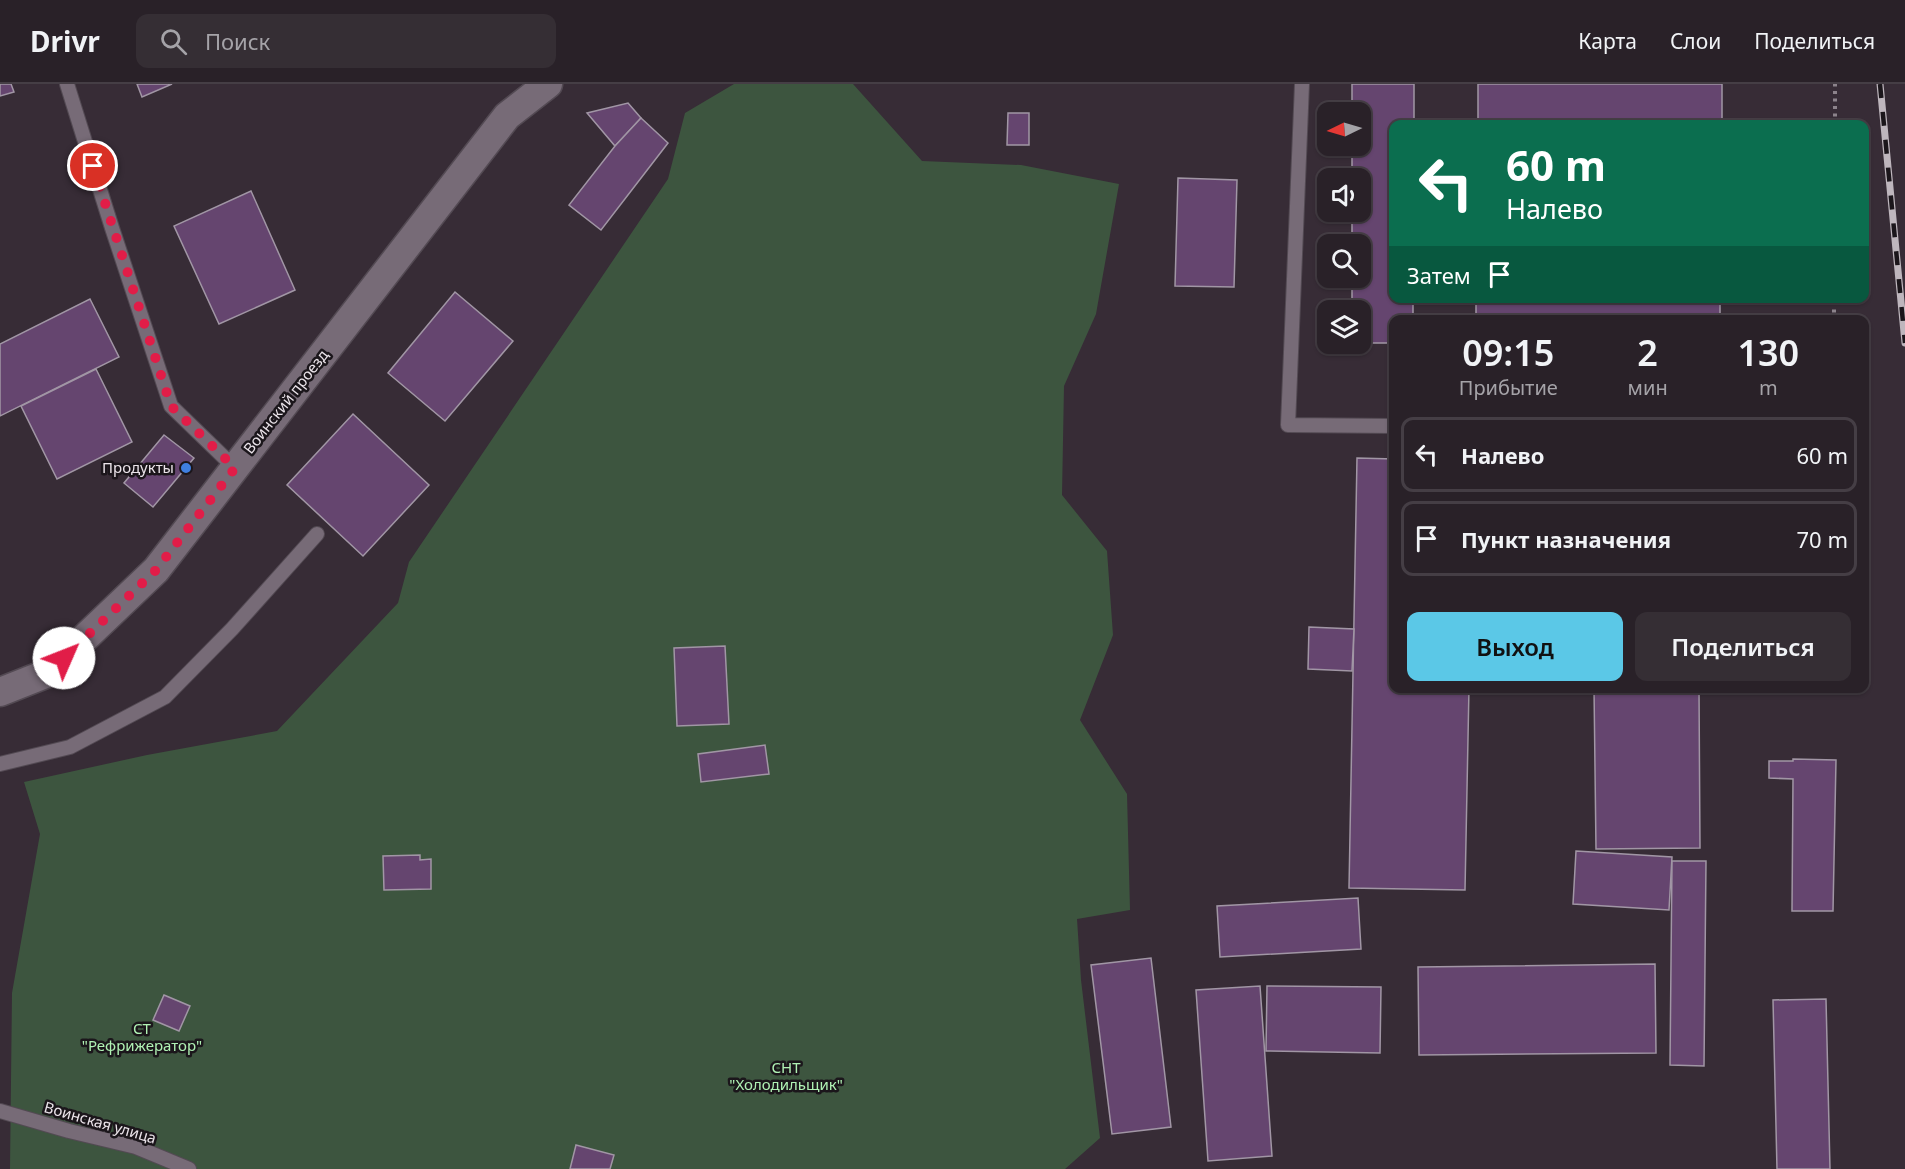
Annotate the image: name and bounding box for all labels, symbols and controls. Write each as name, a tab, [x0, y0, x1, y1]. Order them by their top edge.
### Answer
search box	[136, 14, 556, 68]
text: Drivr	[30, 22, 100, 60]
icon: search	[157, 25, 190, 58]
text: Поиск	[205, 26, 270, 56]
text: Карта	[1578, 27, 1637, 55]
text: Слои	[1670, 27, 1721, 55]
text: Поделиться	[1754, 27, 1875, 55]
north arrow	[1317, 102, 1371, 156]
map controls	[1317, 102, 1371, 354]
text: 60 m	[1506, 136, 1606, 193]
pin	[67, 140, 118, 191]
icon: left	[1407, 144, 1485, 222]
icon: arrive	[76, 149, 109, 182]
button: sound	[1317, 168, 1371, 222]
text: Налево	[1506, 190, 1603, 227]
button: search	[1317, 234, 1371, 288]
icon: arrive	[1483, 258, 1516, 291]
text: Затем	[1407, 260, 1471, 290]
button: layers	[1317, 300, 1371, 354]
text: 09:15	[1462, 328, 1554, 377]
text: 2	[1637, 328, 1658, 377]
text: 130	[1737, 328, 1799, 377]
street label: Воинский проезд	[238, 345, 332, 458]
text: Прибытие	[1459, 374, 1558, 401]
text: мин	[1628, 374, 1668, 401]
text: m	[1759, 374, 1778, 401]
icon: left	[1410, 438, 1443, 471]
text: Налево	[1461, 440, 1544, 470]
text: 60 m	[1797, 440, 1848, 470]
place label: Продукты	[102, 457, 174, 477]
marker: Продукты	[179, 461, 193, 475]
icon: arrive	[1410, 522, 1443, 555]
text: Пункт назначения	[1461, 524, 1671, 554]
text: 70 m	[1797, 524, 1848, 554]
button: Выход	[1407, 612, 1623, 681]
button: Поделиться	[1635, 612, 1851, 681]
position arrow	[32, 626, 96, 690]
park label: СТ "Рефрижератор"	[82, 1018, 202, 1055]
park label: СНТ "Холодильщик"	[729, 1057, 843, 1094]
street label: Воинская улица	[42, 1096, 159, 1148]

